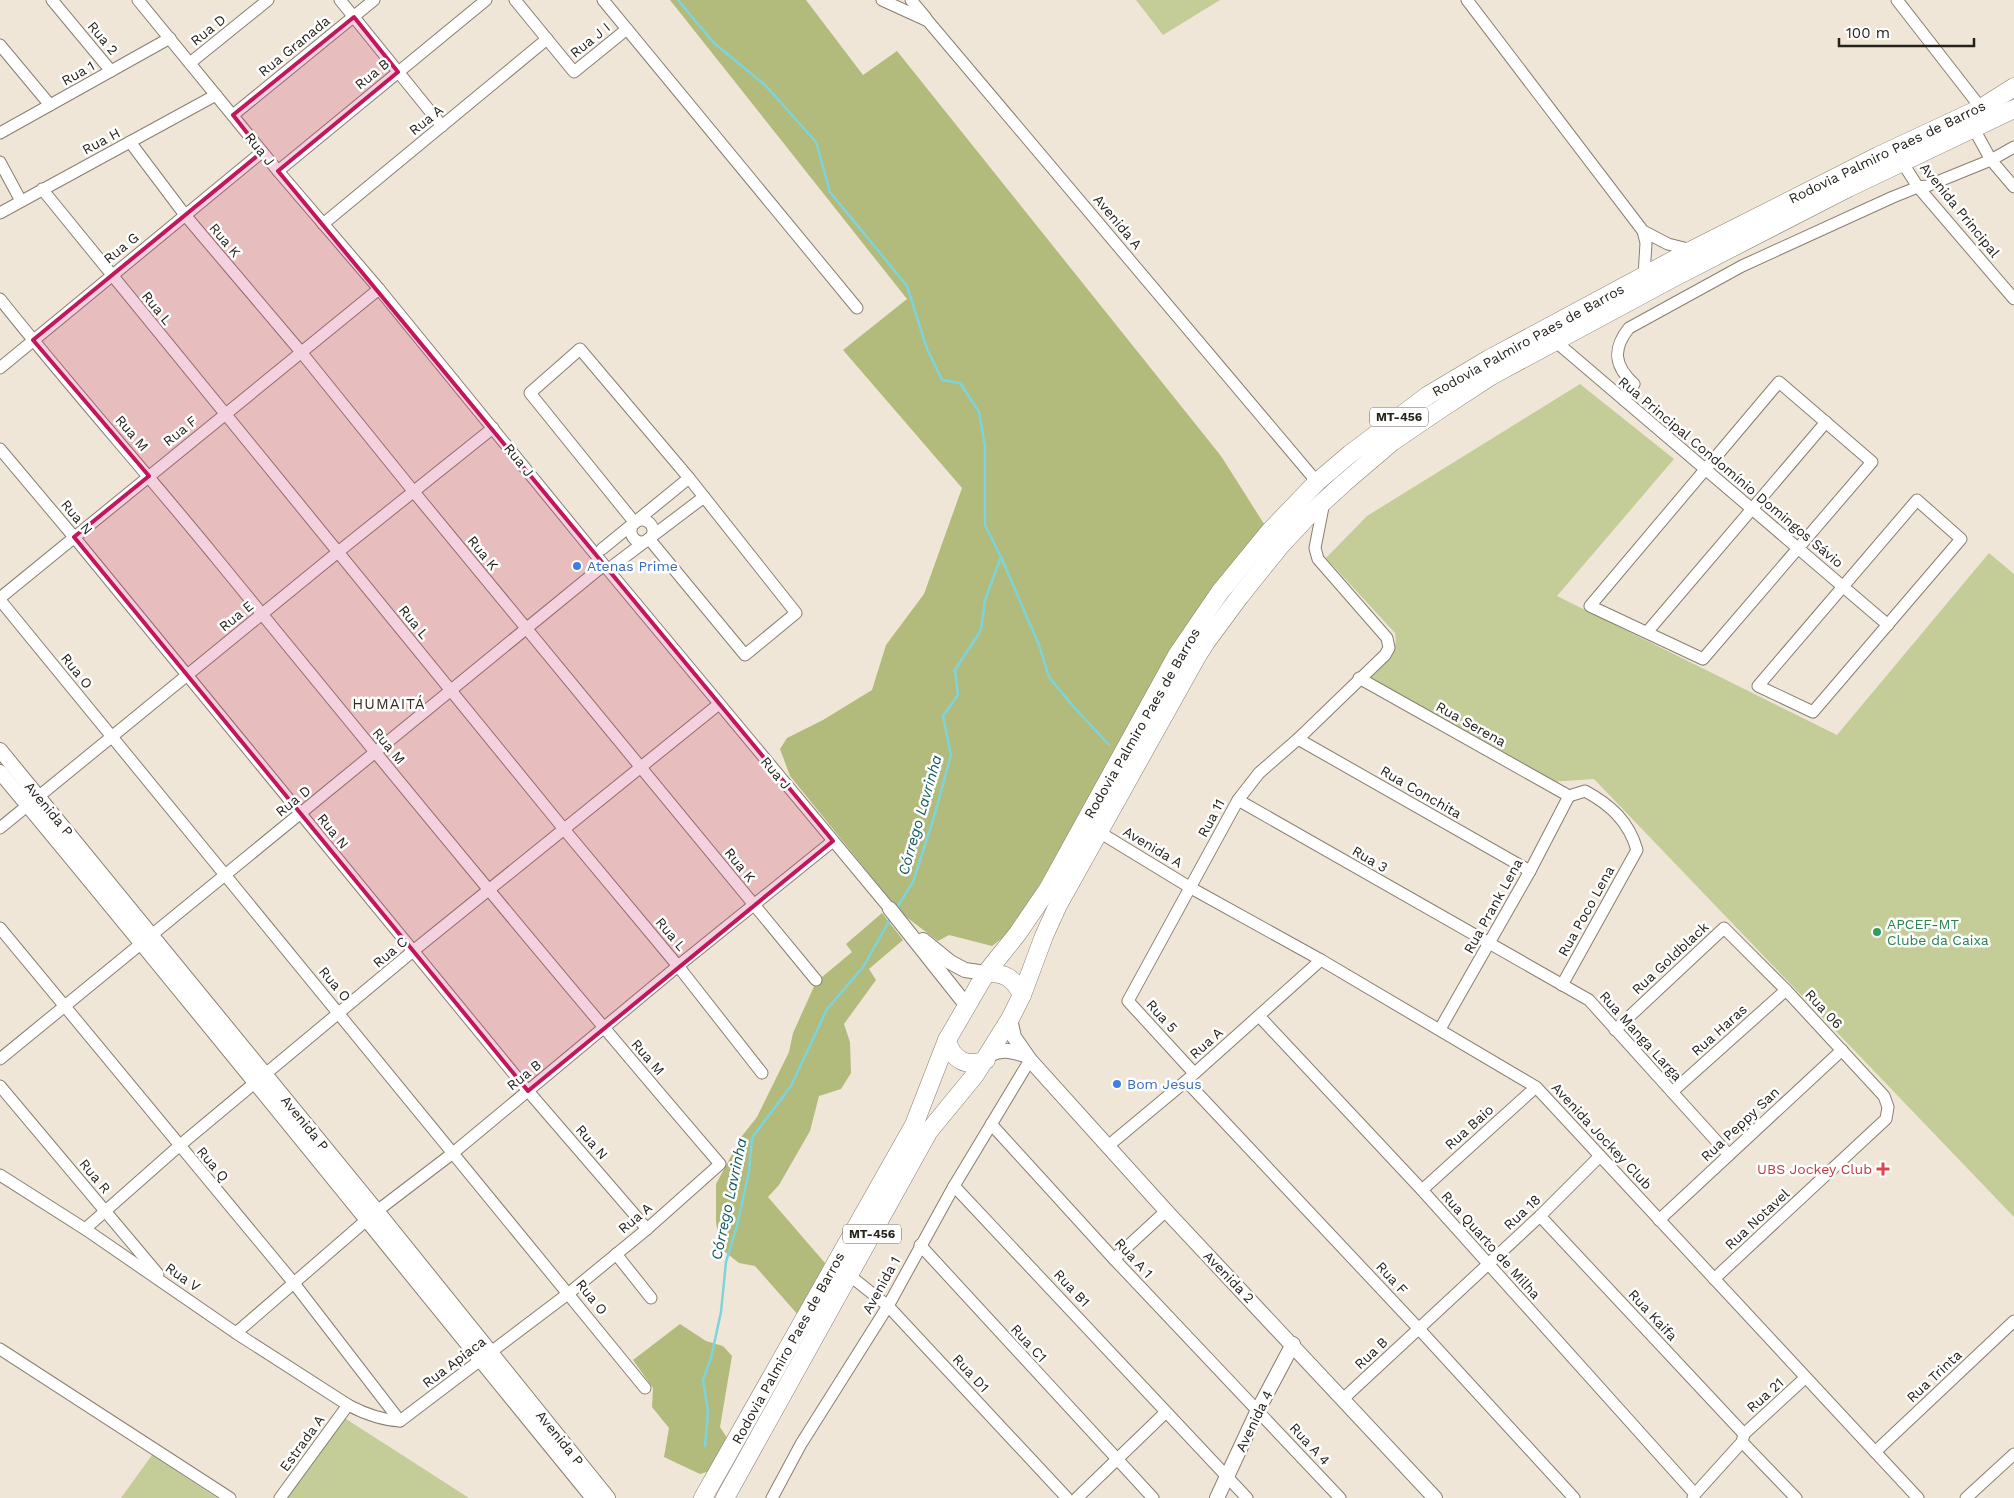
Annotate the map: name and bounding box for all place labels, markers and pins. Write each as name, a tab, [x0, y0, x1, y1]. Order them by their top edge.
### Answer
place label: Atenas Prime	[587, 558, 678, 574]
marker: Atenas Prime	[571, 560, 583, 572]
place label: APCEF-MT Clube da Caixa	[1887, 916, 1989, 948]
marker: APCEF-MT Clube da Caixa	[1871, 926, 1883, 938]
place label: Bom Jesus	[1127, 1076, 1202, 1092]
marker: Bom Jesus	[1111, 1078, 1123, 1090]
place label: UBS Jockey Club	[1757, 1161, 1872, 1177]
marker: UBS Jockey Club	[1876, 1162, 1890, 1176]

